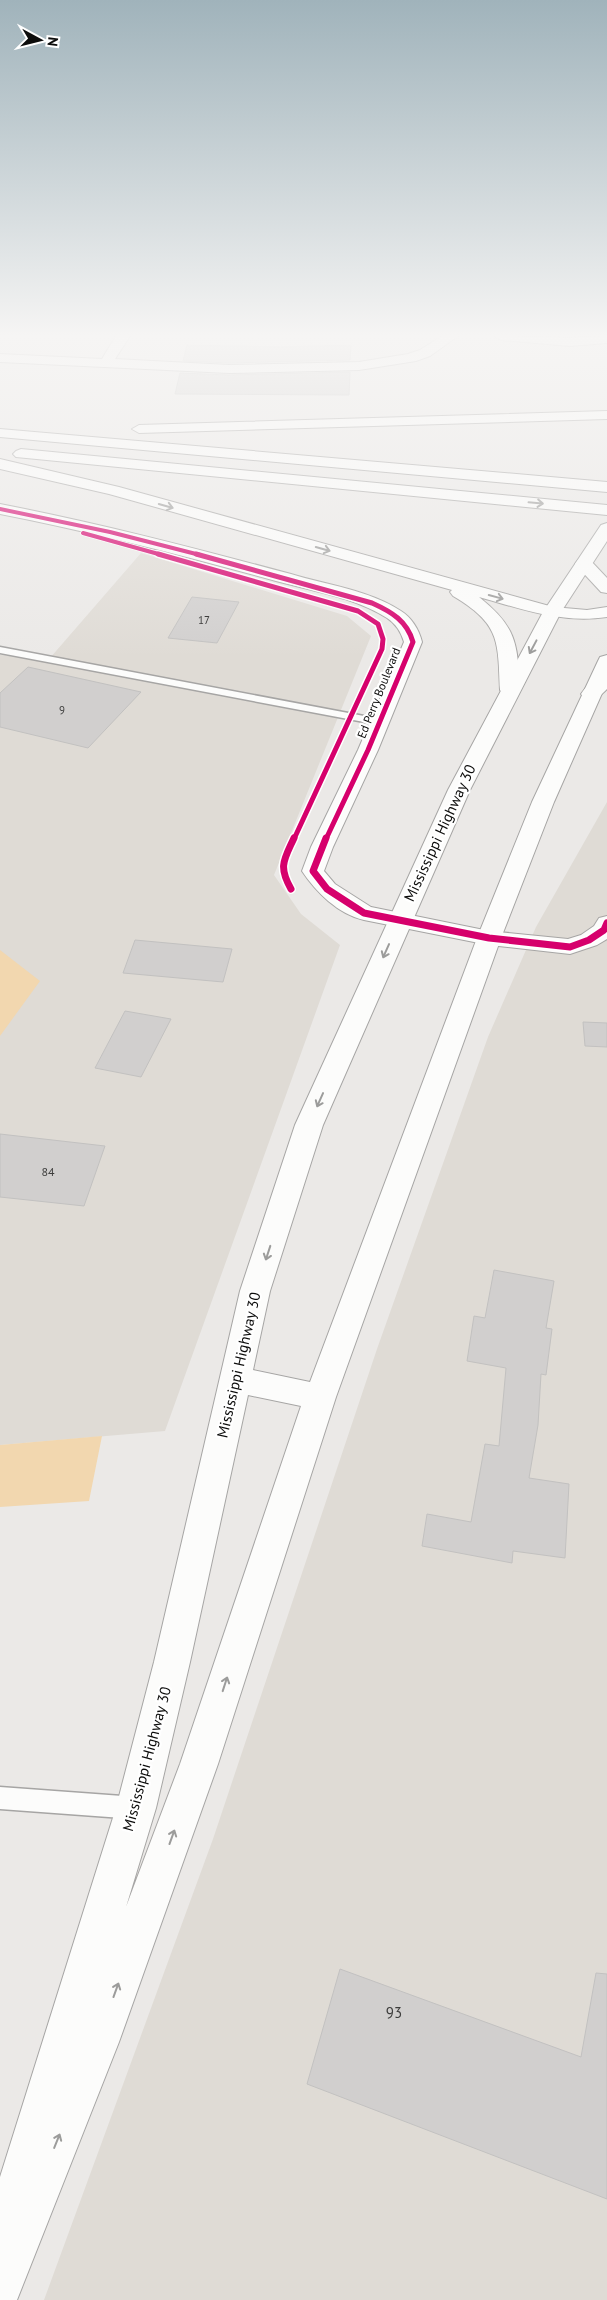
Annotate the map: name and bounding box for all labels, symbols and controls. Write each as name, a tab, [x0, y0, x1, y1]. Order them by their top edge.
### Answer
north arrow	[15, 15, 65, 65]
text: N	[43, 36, 62, 47]
one-way arrow	[528, 498, 544, 508]
one-way arrow	[158, 501, 174, 511]
one-way arrow	[314, 545, 330, 555]
one-way arrow	[488, 593, 504, 603]
house number: 17	[198, 613, 210, 627]
one-way arrow	[528, 640, 538, 655]
street label: Ed Perry Boulevard	[354, 645, 404, 740]
house number: 9	[59, 703, 65, 717]
street label: Mississippi Highway 30	[399, 761, 480, 904]
one-way arrow	[380, 943, 390, 958]
one-way arrow	[315, 1092, 325, 1107]
house number: 84	[41, 1164, 55, 1179]
one-way arrow	[262, 1245, 272, 1261]
street label: Mississippi Highway 30	[212, 1290, 265, 1440]
one-way arrow	[221, 1676, 230, 1692]
street label: Mississippi Highway 30	[118, 1684, 175, 1833]
one-way arrow	[168, 1830, 177, 1846]
one-way arrow	[112, 1983, 121, 1998]
house number: 93	[386, 2003, 402, 2022]
one-way arrow	[53, 2134, 62, 2149]

